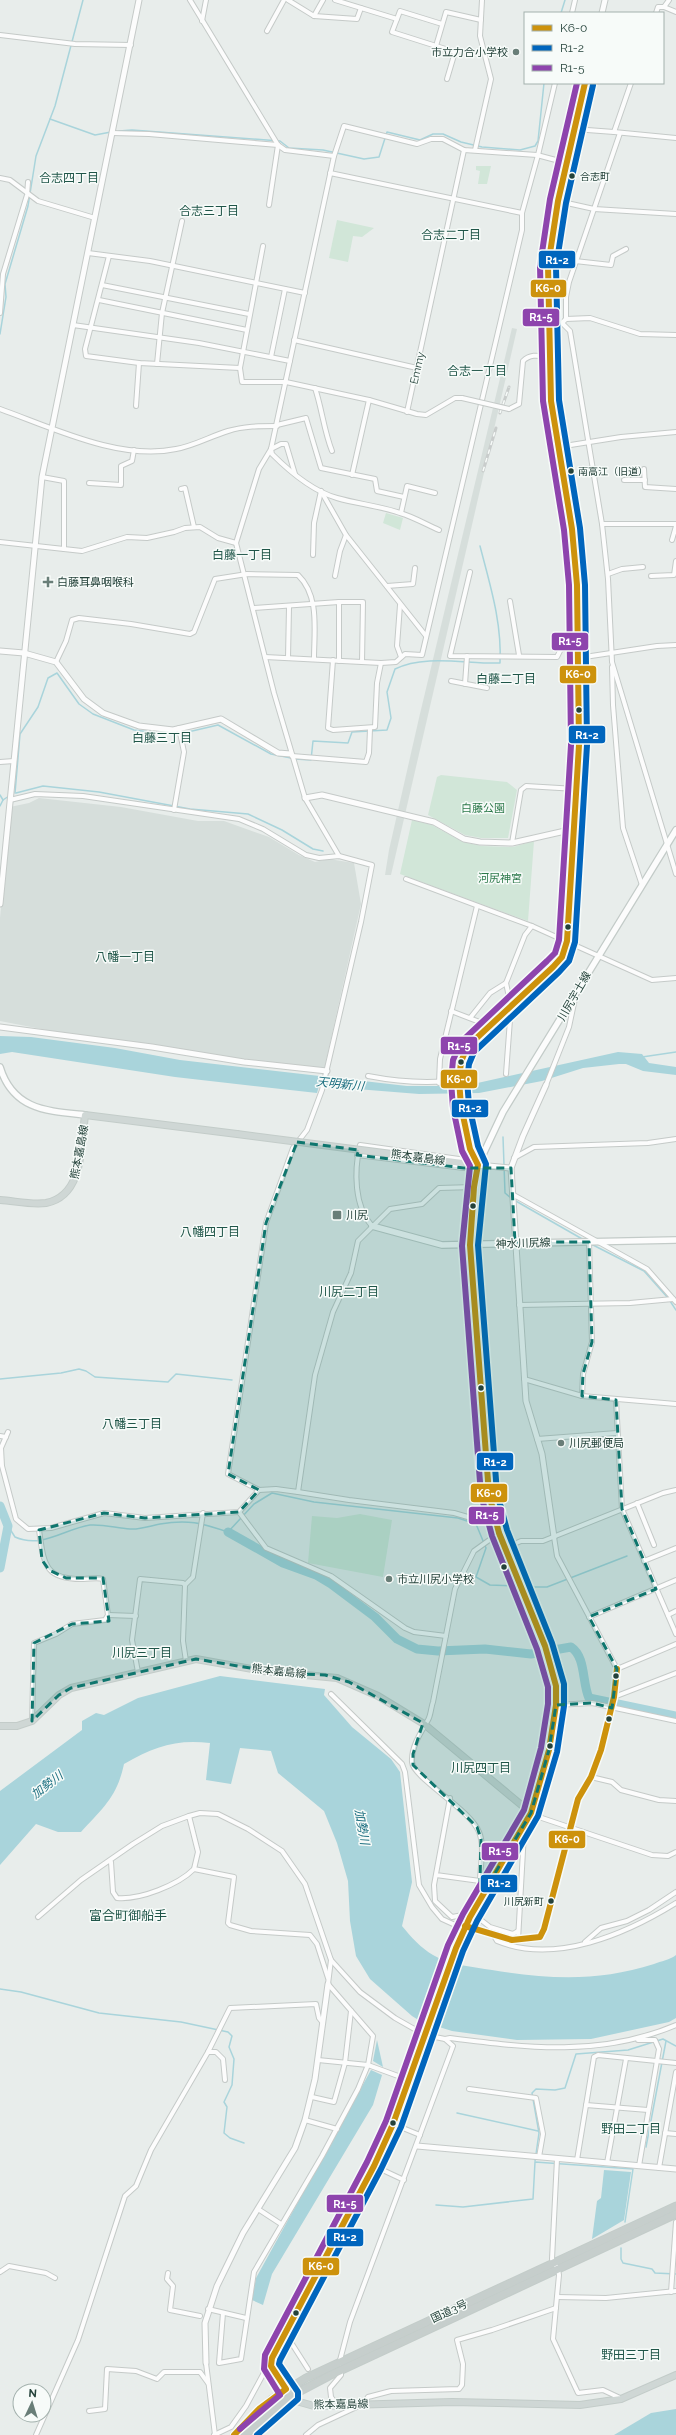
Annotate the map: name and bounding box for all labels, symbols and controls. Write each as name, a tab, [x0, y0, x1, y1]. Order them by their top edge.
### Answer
legend	[524, 12, 664, 84]
text: K6-0	[560, 21, 587, 35]
text: R1-2	[560, 41, 584, 55]
place label: 市立力合小学校	[431, 46, 508, 59]
marker: 市立力合小学校	[511, 47, 521, 57]
text: R1-5	[560, 61, 585, 75]
district label: 合志四丁目	[39, 171, 99, 185]
marker: 合志町	[567, 171, 577, 181]
place label: 合志町	[580, 171, 610, 182]
district label: 合志三丁目	[179, 204, 239, 218]
district label: 合志二丁目	[421, 228, 481, 242]
line badge: R1-2	[538, 250, 576, 269]
text: R1-2	[545, 254, 569, 267]
line badge: K6-0	[530, 279, 567, 298]
text: K6-0	[535, 282, 561, 295]
line badge: R1-5	[522, 308, 560, 327]
text: R1-5	[529, 311, 553, 324]
street label: Emmy	[407, 351, 428, 386]
district label: 合志一丁目	[447, 364, 507, 378]
marker: 南高江（旧道）	[566, 466, 576, 476]
place label: 南高江（旧道）	[578, 466, 648, 477]
district label: 白藤一丁目	[212, 548, 272, 562]
marker: 白藤耳鼻咽喉科	[42, 576, 54, 588]
place label: 白藤耳鼻咽喉科	[57, 576, 134, 589]
line badge: R1-5	[551, 632, 589, 651]
text: R1-5	[558, 635, 582, 648]
line badge: K6-0	[559, 665, 597, 684]
text: K6-0	[565, 668, 591, 681]
district label: 白藤二丁目	[476, 672, 536, 686]
unlabelled marker	[574, 705, 584, 715]
line badge: R1-2	[568, 725, 606, 744]
text: R1-2	[575, 729, 599, 742]
district label: 白藤三丁目	[132, 731, 192, 745]
park label: 白藤公園	[461, 802, 505, 815]
park label: 河尻神宮	[478, 872, 522, 885]
unlabelled marker	[563, 922, 573, 932]
district label: 八幡一丁目	[95, 950, 155, 964]
street label: 川尻宇土線	[555, 969, 594, 1023]
line badge: R1-5	[440, 1036, 478, 1055]
text: R1-5	[447, 1040, 471, 1053]
unlabelled marker	[456, 1057, 466, 1067]
line badge: K6-0	[440, 1069, 478, 1089]
text: K6-0	[446, 1073, 472, 1086]
water label: 天明新川	[315, 1075, 367, 1094]
line badge: R1-2	[451, 1099, 489, 1118]
text: R1-2	[458, 1102, 482, 1115]
street label: 熊本嘉島線	[68, 1124, 91, 1180]
street label: 熊本嘉島線	[390, 1147, 446, 1168]
unlabelled marker	[468, 1201, 478, 1211]
marker: 川尻	[331, 1209, 343, 1221]
place label: 川尻	[346, 1209, 368, 1222]
district label: 八幡四丁目	[180, 1225, 240, 1239]
street label: 神水川尻線	[495, 1236, 551, 1251]
district label: 川尻二丁目	[319, 1285, 379, 1299]
unlabelled marker	[476, 1383, 486, 1393]
district label: 八幡三丁目	[102, 1417, 162, 1431]
place label: 川尻郵便局	[569, 1437, 624, 1450]
marker: 川尻郵便局	[556, 1438, 566, 1448]
line badge: R1-2	[476, 1452, 514, 1471]
text: R1-2	[483, 1456, 507, 1469]
line badge: K6-0	[470, 1483, 508, 1503]
text: K6-0	[476, 1487, 502, 1500]
line badge: R1-5	[468, 1506, 505, 1525]
text: R1-5	[475, 1509, 499, 1522]
unlabelled marker	[499, 1562, 509, 1572]
place label: 市立川尻小学校	[397, 1573, 474, 1586]
marker: 市立川尻小学校	[384, 1574, 394, 1584]
district label: 川尻三丁目	[112, 1646, 172, 1660]
street label: 熊本嘉島線	[251, 1662, 307, 1681]
unlabelled marker	[611, 1671, 621, 1681]
unlabelled marker	[604, 1714, 614, 1724]
unlabelled marker	[545, 1741, 555, 1751]
district label: 川尻四丁目	[451, 1761, 511, 1775]
water label: 加勢川	[29, 1767, 67, 1802]
water label: 加勢川	[352, 1808, 372, 1848]
line badge: K6-0	[548, 1830, 586, 1849]
text: K6-0	[554, 1833, 580, 1846]
line badge: R1-5	[481, 1842, 519, 1861]
text: R1-5	[488, 1845, 512, 1858]
line badge: R1-2	[480, 1874, 518, 1893]
text: R1-2	[487, 1877, 511, 1890]
place label: 川尻新町	[504, 1896, 544, 1907]
marker: 川尻新町	[546, 1896, 556, 1906]
district label: 富合町御船手	[89, 1908, 167, 1923]
unlabelled marker	[388, 2118, 398, 2128]
district label: 野田二丁目	[601, 2122, 661, 2136]
line badge: R1-5	[326, 2194, 364, 2213]
text: R1-5	[333, 2198, 357, 2211]
line badge: R1-2	[326, 2228, 364, 2247]
text: R1-2	[333, 2231, 357, 2244]
line badge: K6-0	[302, 2257, 340, 2276]
text: K6-0	[308, 2260, 334, 2273]
street label: 国道3号	[429, 2297, 470, 2326]
unlabelled marker	[291, 2308, 301, 2318]
district label: 野田三丁目	[601, 2348, 661, 2362]
north arrow	[12, 2383, 52, 2423]
text: N	[28, 2387, 37, 2400]
street label: 熊本嘉島線	[313, 2398, 369, 2411]

